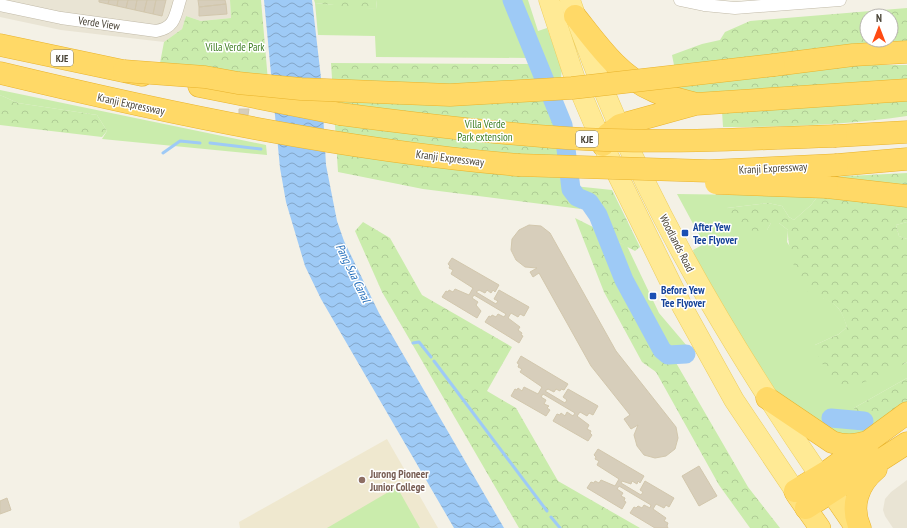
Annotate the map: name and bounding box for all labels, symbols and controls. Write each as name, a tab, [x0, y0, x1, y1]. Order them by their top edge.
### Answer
north arrow	[859, 8, 899, 48]
text: N	[876, 11, 882, 25]
street label: Verde View	[76, 13, 121, 33]
park label: Villa Verde Park	[204, 40, 265, 54]
road number: KJE	[51, 50, 73, 66]
street label: Kranji Expressway	[96, 90, 167, 118]
park label: Villa Verde Park extension	[457, 117, 513, 144]
road number: KJE	[576, 131, 598, 147]
street label: Kranji Expressway	[415, 147, 486, 169]
street label: Kranji Expressway	[738, 159, 808, 177]
street label: Woodlands Road	[657, 212, 698, 274]
place label: After Yew Tee Flyover	[692, 220, 738, 247]
marker: After Yew Tee Flyover	[680, 228, 690, 238]
water label: Pang Sua Canal	[333, 241, 375, 306]
place label: Before Yew Tee Flyover	[661, 283, 706, 310]
marker: Before Yew Tee Flyover	[648, 291, 658, 301]
place label: Jurong Pioneer Junior College	[369, 467, 429, 494]
marker: Jurong Pioneer Junior College	[357, 475, 367, 485]

